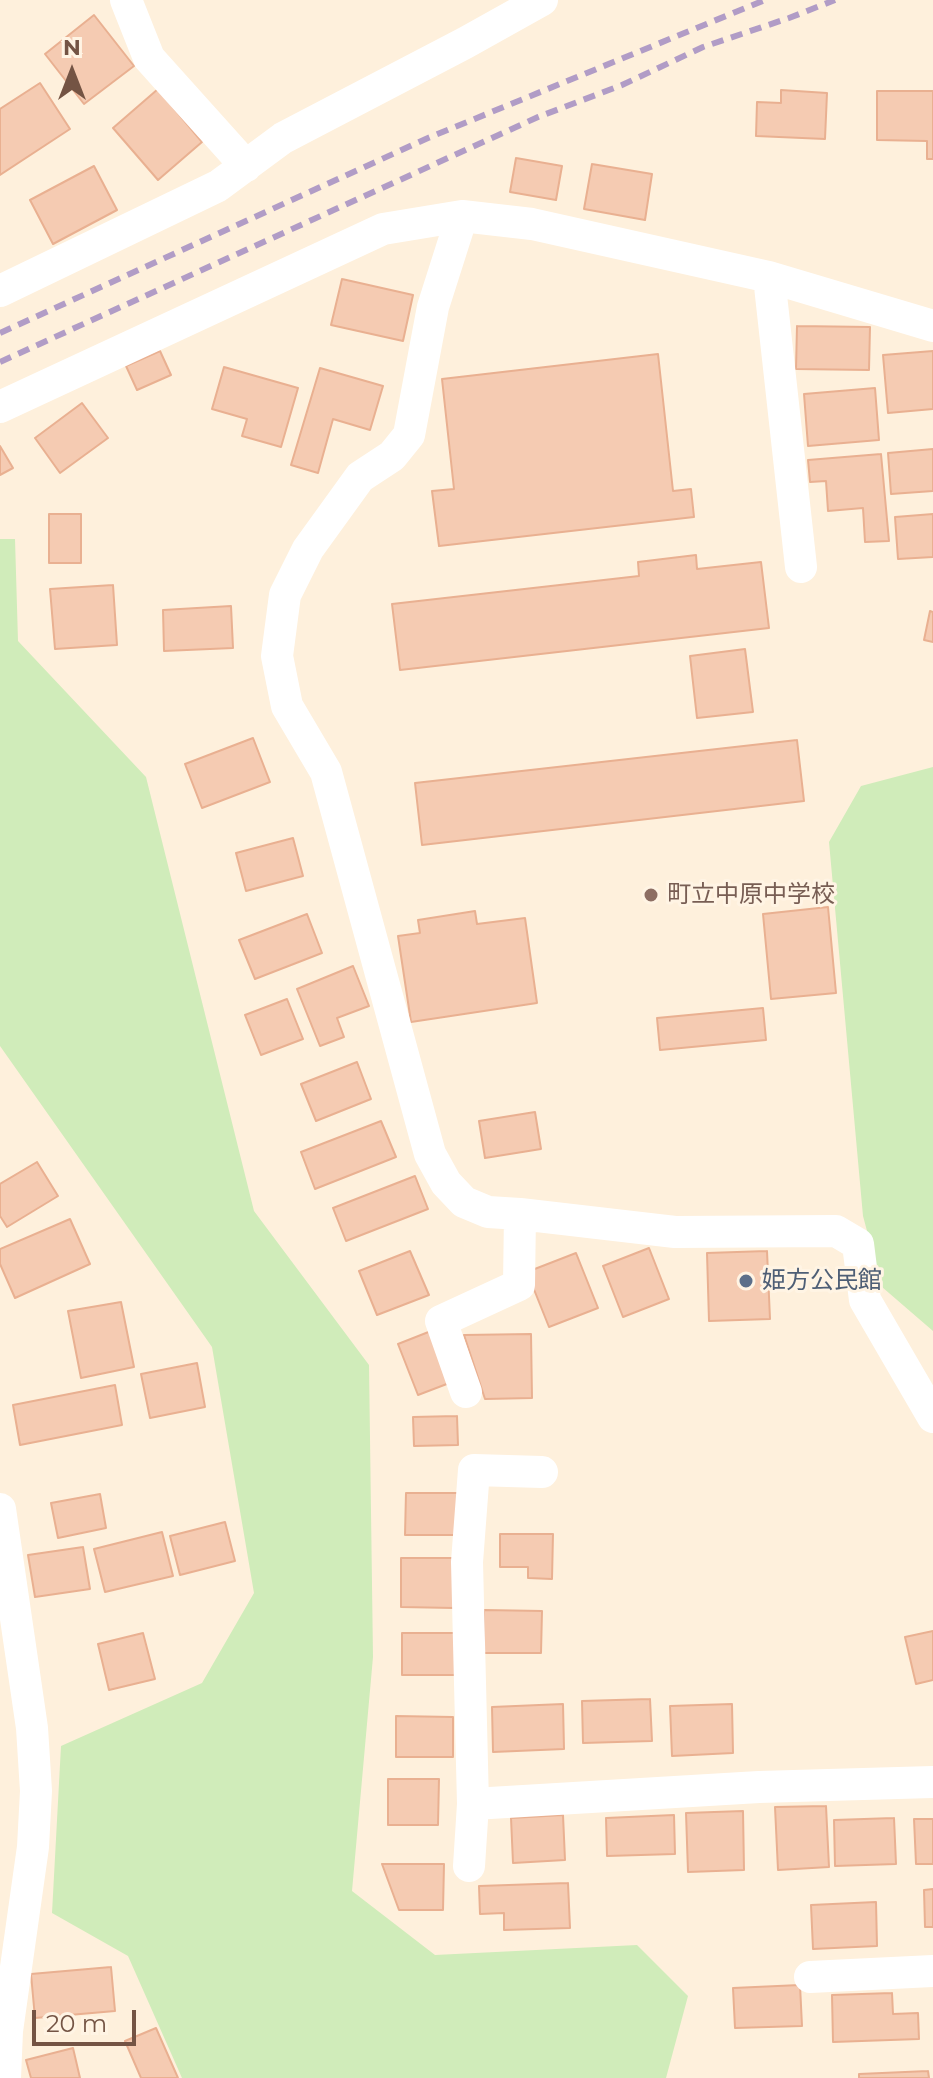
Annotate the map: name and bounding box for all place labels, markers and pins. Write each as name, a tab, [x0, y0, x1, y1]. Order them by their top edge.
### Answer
place label: 町立中原中学校	[667, 881, 835, 909]
marker: 町立中原中学校	[642, 886, 660, 904]
place label: 姫方公民館	[762, 1267, 882, 1295]
marker: 姫方公民館	[737, 1272, 755, 1290]

